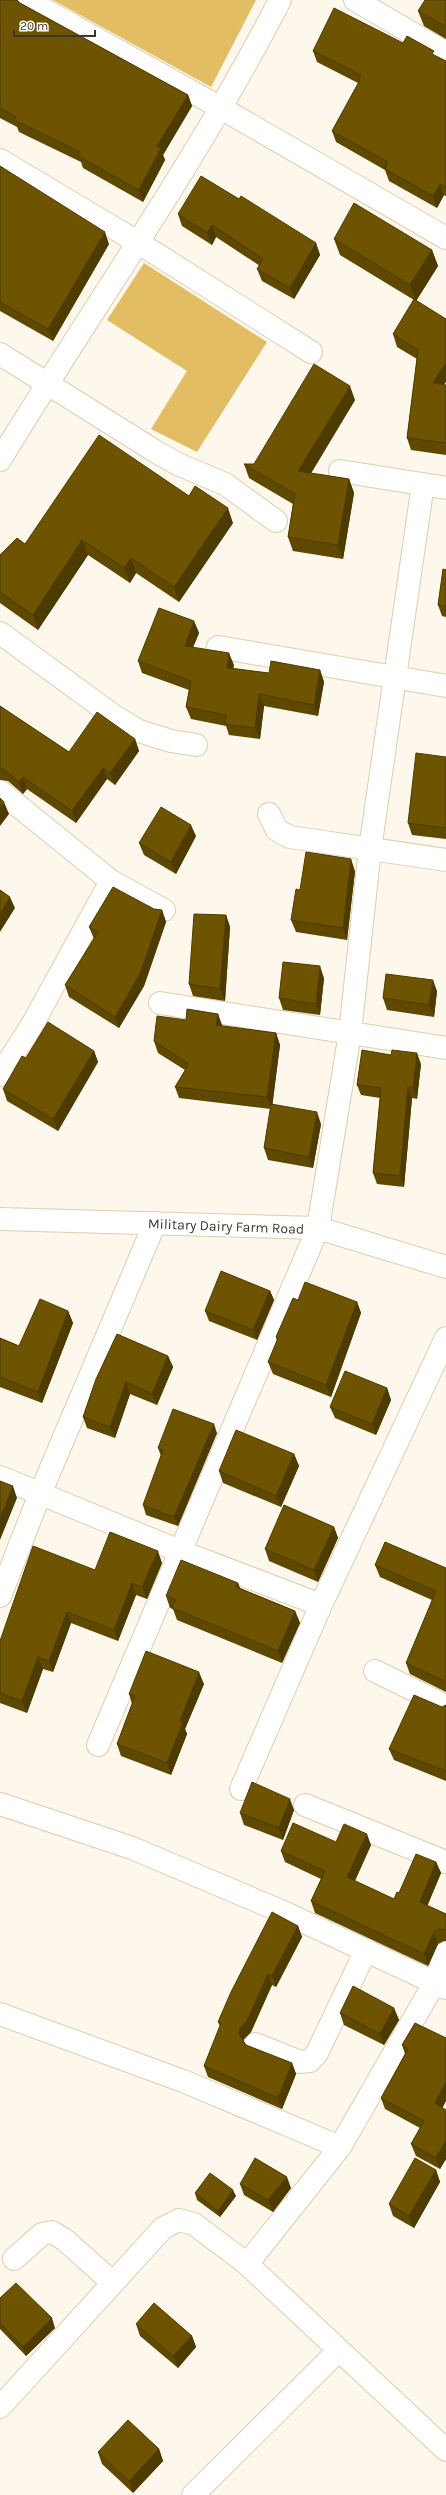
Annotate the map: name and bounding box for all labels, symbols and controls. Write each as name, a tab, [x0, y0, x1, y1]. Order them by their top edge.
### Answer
scale bar	[14, 12, 95, 38]
text: 20 m	[20, 19, 48, 33]
street label: Military Dairy Farm Road	[148, 1215, 304, 1238]

